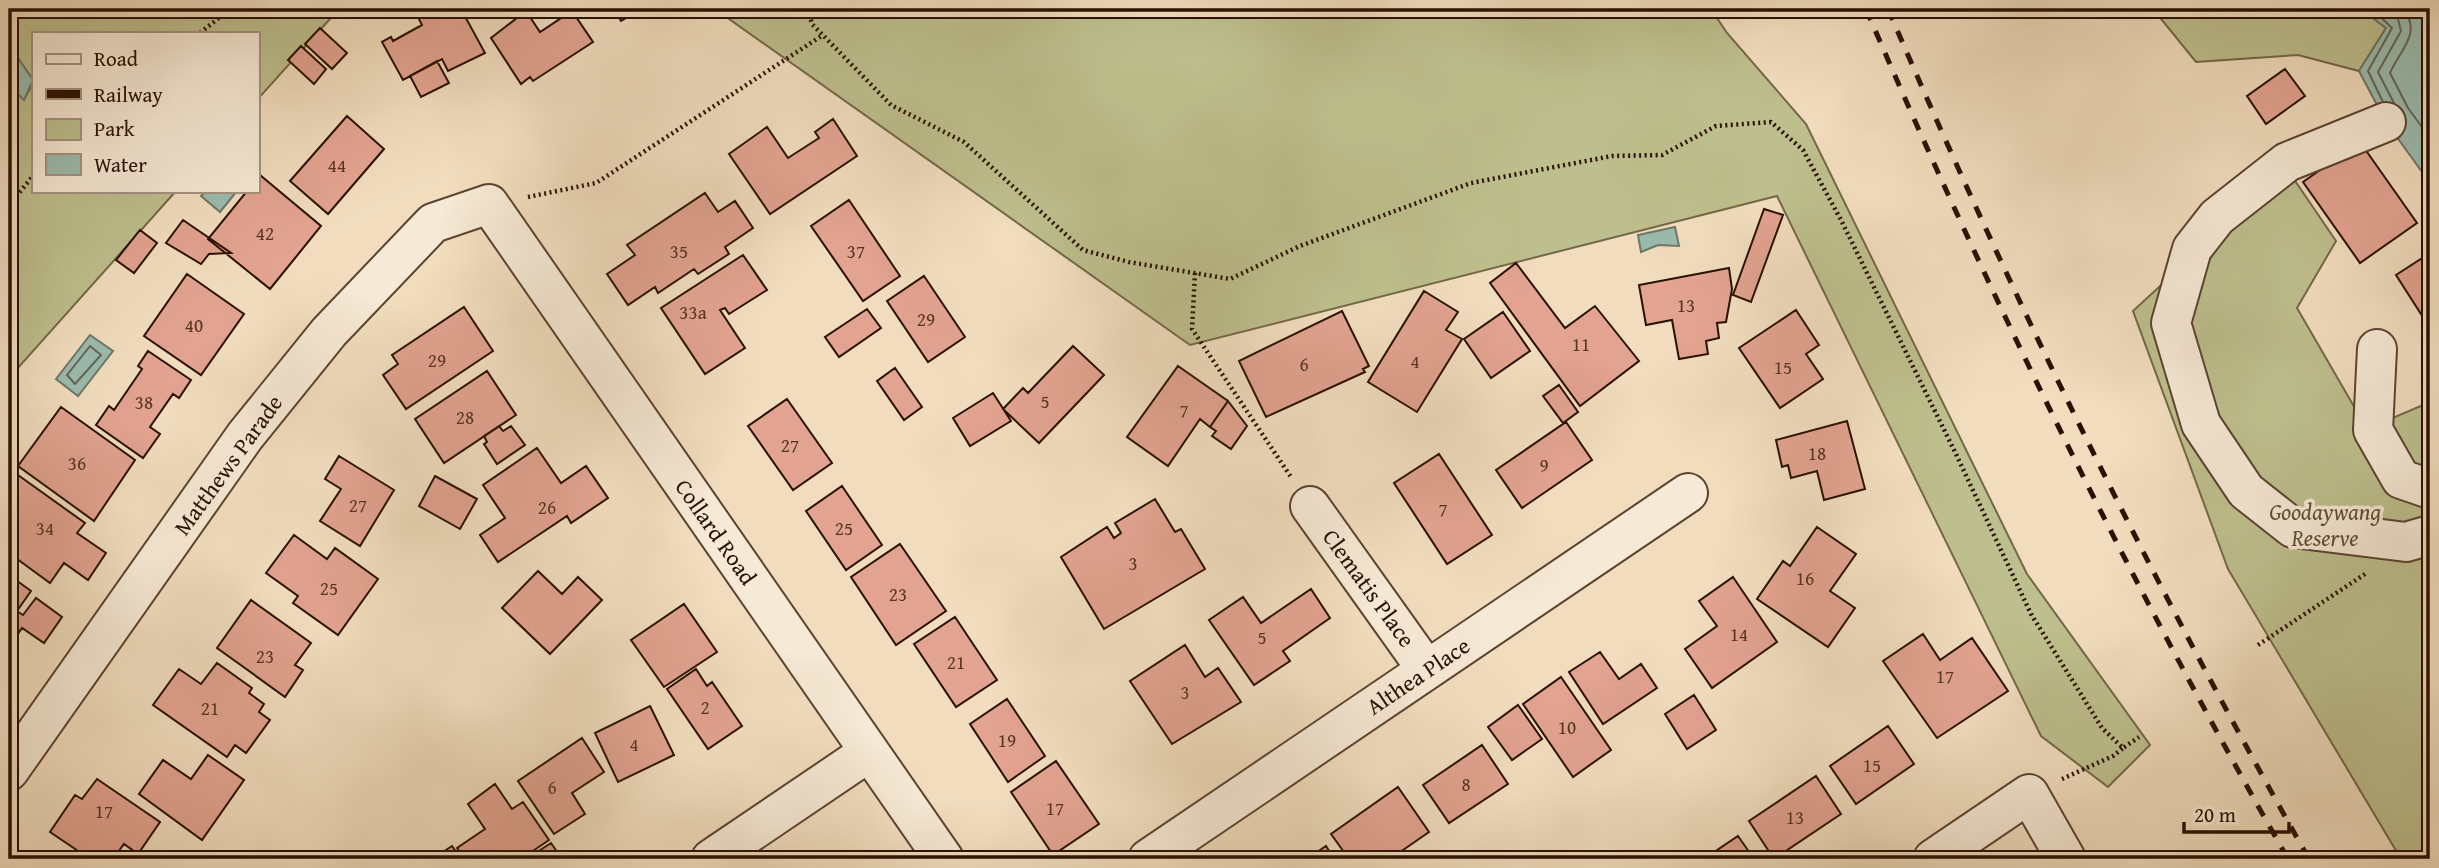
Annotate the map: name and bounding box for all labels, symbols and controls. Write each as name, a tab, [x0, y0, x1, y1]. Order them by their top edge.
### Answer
legend	[32, 32, 259, 192]
text: Road	[94, 43, 139, 74]
text: Railway	[94, 79, 163, 110]
text: Park	[94, 113, 135, 144]
text: Water	[94, 149, 147, 180]
house number: 44	[328, 151, 346, 179]
house number: 42	[256, 219, 274, 247]
house number: 35	[670, 237, 688, 265]
house number: 37	[847, 237, 865, 265]
house number: 13	[1677, 291, 1695, 319]
house number: 33a	[679, 298, 707, 326]
house number: 29	[917, 305, 935, 333]
house number: 40	[185, 311, 203, 339]
house number: 11	[1572, 330, 1590, 358]
house number: 29	[428, 346, 446, 374]
house number: 4	[1410, 347, 1420, 375]
house number: 6	[1299, 350, 1309, 378]
house number: 15	[1774, 353, 1792, 381]
house number: 5	[1040, 387, 1050, 415]
house number: 38	[135, 388, 153, 416]
street label: Matthews Parade	[165, 388, 290, 542]
house number: 7	[1179, 396, 1189, 424]
house number: 28	[456, 403, 474, 431]
house number: 27	[781, 431, 799, 459]
house number: 18	[1808, 439, 1826, 467]
house number: 36	[68, 449, 86, 477]
house number: 9	[1539, 451, 1549, 479]
street label: Collard Road	[668, 472, 766, 592]
house number: 27	[349, 491, 367, 519]
house number: 26	[538, 493, 556, 521]
house number: 7	[1438, 495, 1448, 523]
park label: Goodaywang Reserve	[2269, 495, 2381, 554]
house number: 34	[36, 514, 54, 542]
house number: 25	[835, 514, 853, 542]
street label: Clematis Place	[1315, 522, 1424, 654]
house number: 3	[1128, 549, 1138, 577]
house number: 16	[1796, 564, 1814, 592]
house number: 25	[320, 574, 338, 602]
house number: 23	[889, 580, 907, 608]
house number: 14	[1730, 620, 1748, 648]
house number: 5	[1257, 623, 1267, 651]
street label: Althea Place	[1359, 629, 1476, 722]
house number: 23	[256, 642, 274, 670]
house number: 21	[947, 648, 965, 676]
house number: 17	[1936, 662, 1954, 690]
house number: 3	[1180, 678, 1190, 706]
house number: 2	[700, 693, 710, 721]
house number: 21	[201, 694, 219, 722]
house number: 10	[1558, 713, 1576, 741]
house number: 19	[998, 726, 1016, 754]
house number: 4	[629, 730, 639, 758]
house number: 15	[1863, 751, 1881, 779]
house number: 8	[1461, 770, 1471, 798]
house number: 6	[547, 773, 557, 801]
scale bar	[2184, 791, 2288, 835]
house number: 17	[1046, 794, 1064, 822]
house number: 17	[95, 797, 113, 825]
text: 20 m	[2194, 799, 2236, 830]
house number: 13	[1786, 803, 1804, 831]

